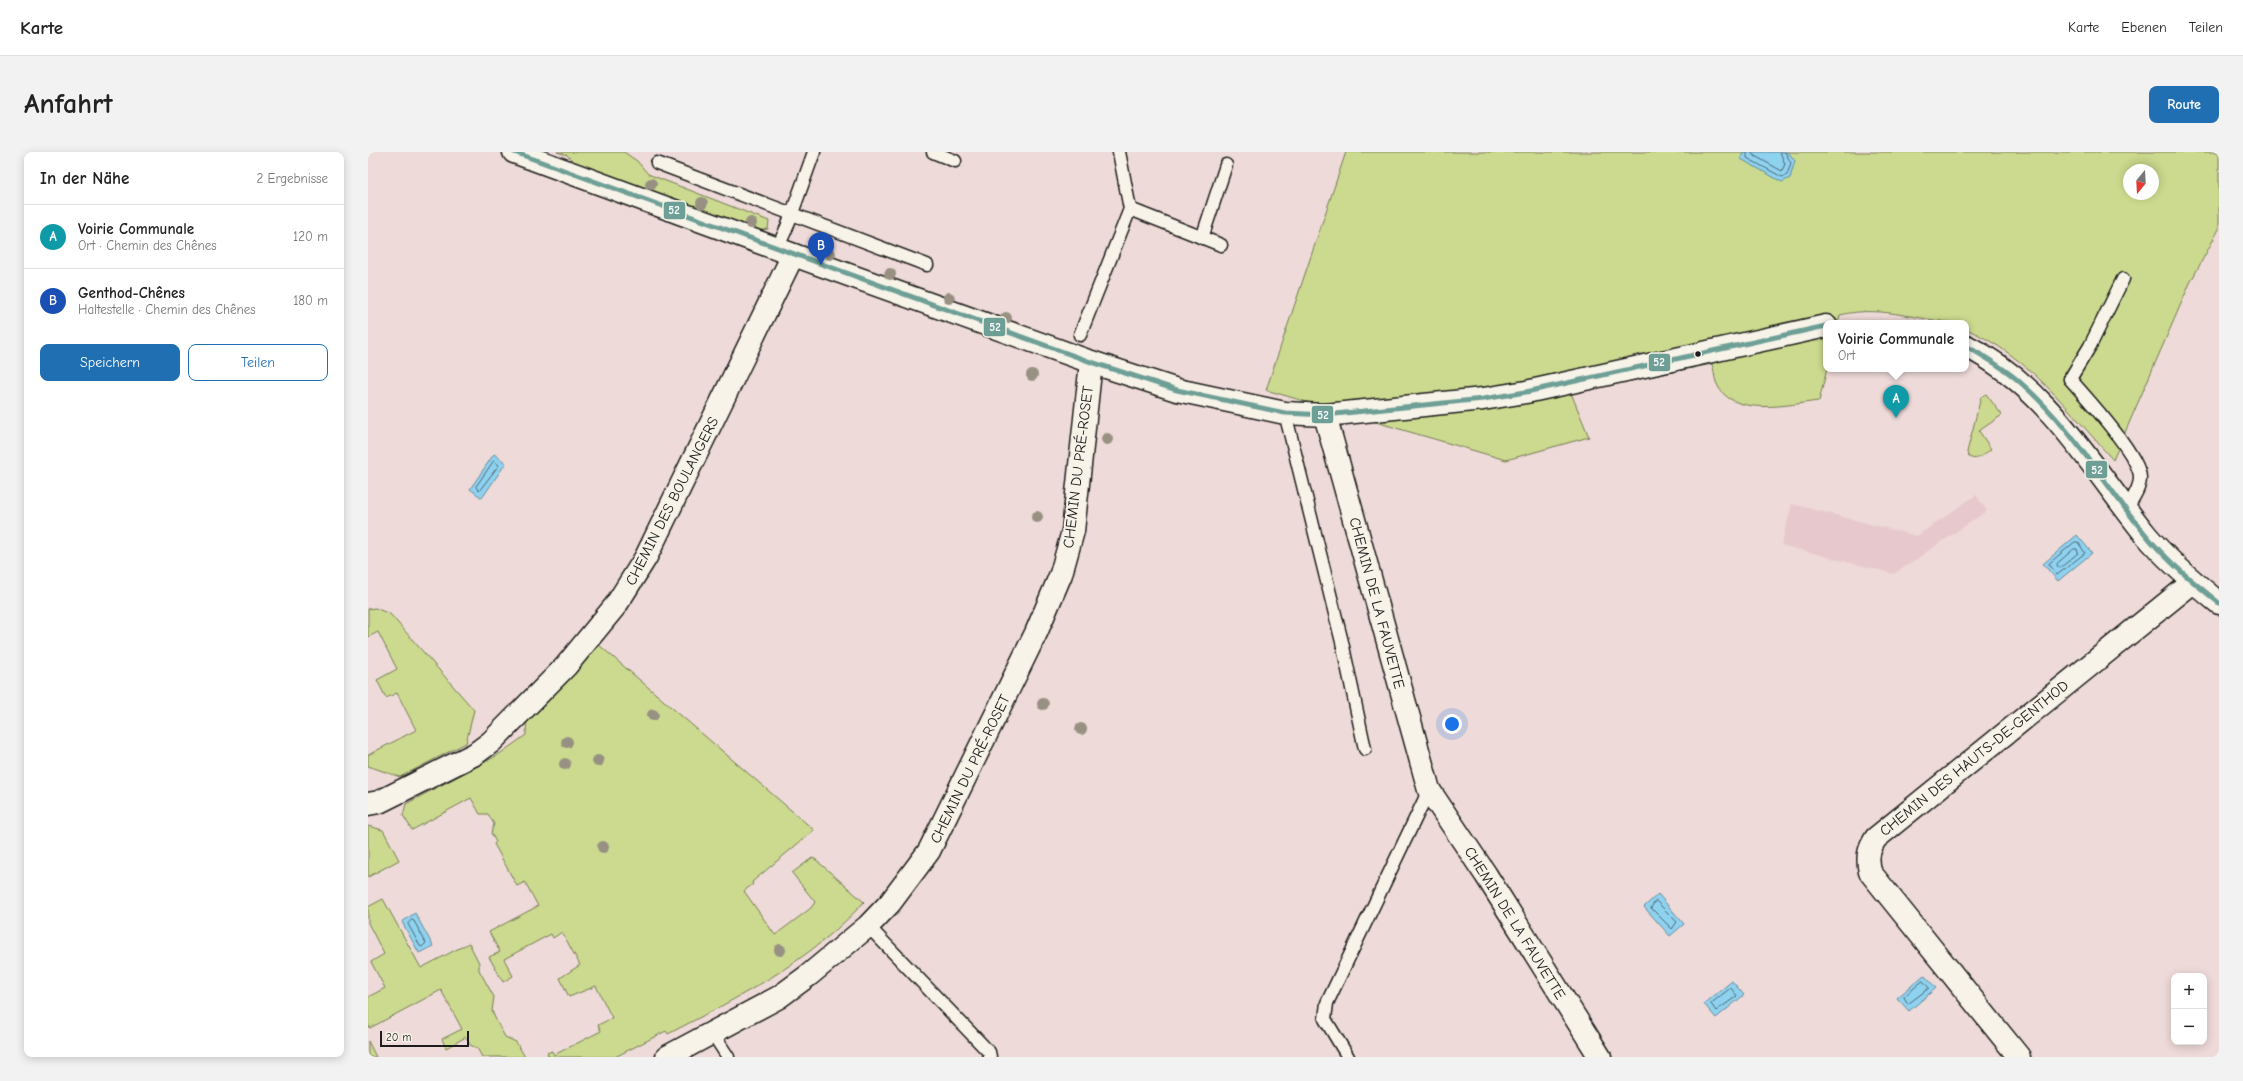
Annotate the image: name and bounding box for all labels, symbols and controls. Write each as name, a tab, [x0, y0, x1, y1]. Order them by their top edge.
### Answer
text: Karte	[20, 17, 63, 39]
text: Karte	[2068, 19, 2099, 36]
text: Ebenen	[2121, 19, 2167, 36]
text: Teilen	[2189, 19, 2223, 36]
button: Route	[2149, 86, 2219, 123]
text: Anfahrt	[24, 88, 113, 120]
north arrow	[2123, 164, 2159, 200]
text: In der Nähe	[40, 169, 129, 188]
text: 2 Ergebnisse	[256, 171, 328, 186]
line badge: 52	[663, 201, 686, 220]
text: 52	[668, 204, 680, 217]
text: Voirie Communale	[78, 220, 194, 238]
text: A	[49, 229, 57, 244]
text: 120 m	[293, 229, 328, 244]
pin: B	[808, 232, 834, 265]
text: Ort · Chemin des Chênes	[78, 238, 217, 253]
text: Genthod-Chênes	[78, 284, 185, 302]
text: B	[49, 293, 57, 308]
text: 180 m	[293, 293, 328, 308]
text: Haltestelle · Chemin des Chênes	[78, 302, 256, 317]
line badge: 52	[983, 317, 1006, 337]
popup	[1823, 320, 1969, 372]
text: 52	[989, 321, 1001, 334]
text: Voirie Communale	[1838, 330, 1954, 348]
button: Speichern	[40, 344, 180, 381]
button: Teilen	[188, 344, 328, 381]
text: Ort	[1838, 348, 1855, 363]
unlabelled marker	[1693, 349, 1703, 359]
line badge: 52	[1648, 353, 1671, 372]
text: 52	[1653, 356, 1665, 369]
street label: CHEMIN DU PRÉ-ROSET	[1058, 385, 1097, 549]
pin: A	[1883, 385, 1909, 418]
line badge: 52	[1311, 405, 1334, 424]
text: 52	[1317, 409, 1329, 422]
street label: CHEMIN DES BOULANGERS	[622, 414, 722, 588]
line badge: 52	[2085, 460, 2108, 479]
text: 52	[2091, 464, 2103, 477]
street label: CHEMIN DE LA FAUVETTE	[1345, 515, 1409, 691]
street label: CHEMIN DES HAUTS-DE-GENTHOD	[1876, 676, 2072, 840]
street label: CHEMIN DU PRÉ-ROSET	[925, 691, 1014, 846]
your location	[1442, 714, 1462, 734]
street label: CHEMIN DE LA FAUVETTE	[1461, 843, 1569, 1003]
map controls	[2171, 973, 2207, 1045]
button: +	[2171, 973, 2207, 1009]
button: −	[2171, 1009, 2207, 1045]
scale bar	[380, 1029, 469, 1048]
text: 20 m	[386, 1031, 411, 1044]

